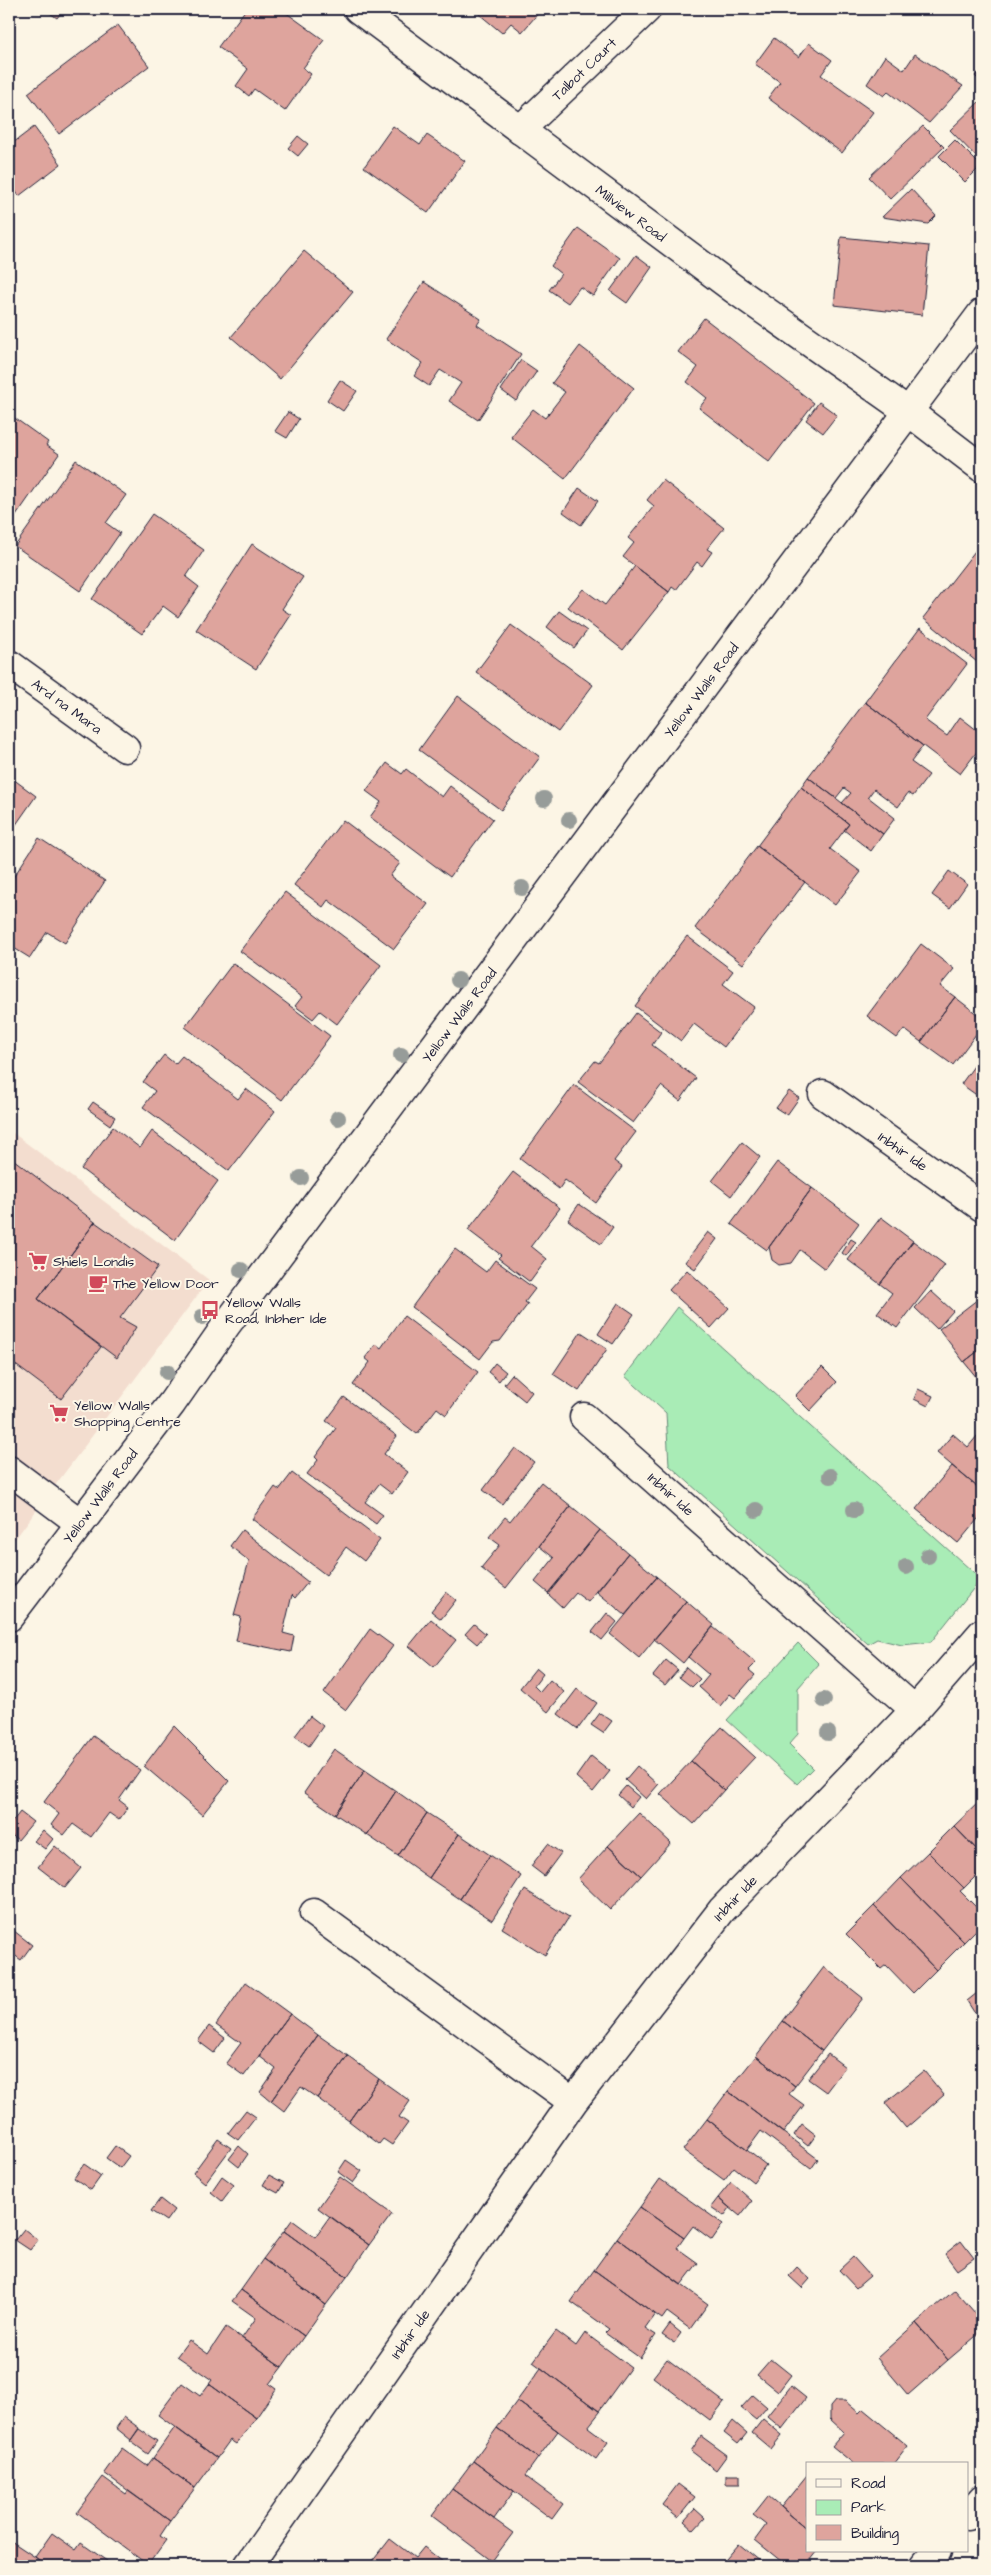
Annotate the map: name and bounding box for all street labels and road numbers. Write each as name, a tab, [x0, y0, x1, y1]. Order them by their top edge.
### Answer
street label: Talbot Court	[548, 33, 622, 106]
street label: Millview Road	[591, 180, 670, 247]
street label: Yellow Walls Road	[660, 639, 744, 742]
street label: Ard na Mara	[27, 674, 106, 739]
street label: Yellow Walls Road	[418, 964, 502, 1067]
street label: Inbhir Ide	[874, 1128, 932, 1176]
street label: Yellow Walls Road	[59, 1445, 143, 1548]
street label: Inbhir Ide	[643, 1468, 698, 1521]
street label: Inbhir Ide	[709, 1871, 763, 1926]
street label: Inbhir Ide	[387, 2305, 435, 2363]

